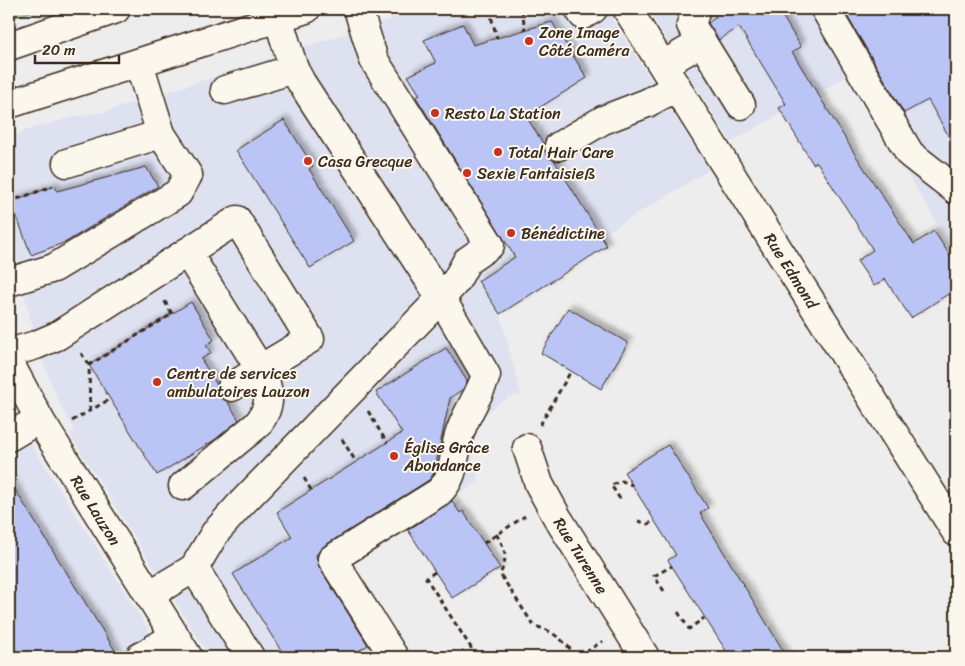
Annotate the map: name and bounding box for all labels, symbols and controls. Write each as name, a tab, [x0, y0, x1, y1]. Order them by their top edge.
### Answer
place label: Zone Image Côté Caméra	[539, 18, 631, 65]
scale bar	[35, 32, 119, 64]
marker: Zone Image Côté Caméra	[523, 35, 535, 47]
text: 20 m	[42, 37, 76, 63]
place label: Resto La Station	[445, 99, 561, 128]
marker: Resto La Station	[429, 107, 441, 119]
place label: Total Hair Care	[508, 138, 614, 167]
marker: Total Hair Care	[492, 146, 504, 158]
place label: Casa Grecque	[318, 147, 412, 176]
marker: Casa Grecque	[302, 155, 314, 167]
place label: Sexie Fantaisieß	[477, 159, 595, 188]
marker: Sexie Fantaisieß	[461, 167, 473, 179]
place label: Bénédictine	[521, 219, 605, 248]
marker: Bénédictine	[505, 227, 517, 239]
street label: Rue Edmond	[756, 227, 827, 316]
place label: Centre de services ambulatoires Lauzon	[167, 359, 310, 406]
marker: Centre de services ambulatoires Lauzon	[151, 376, 163, 388]
place label: Église Grâce Abondance	[403, 433, 489, 480]
marker: Église Grâce Abondance	[388, 450, 400, 462]
street label: Rue Lauzon	[62, 469, 129, 552]
street label: Rue Turenne	[545, 511, 616, 600]

